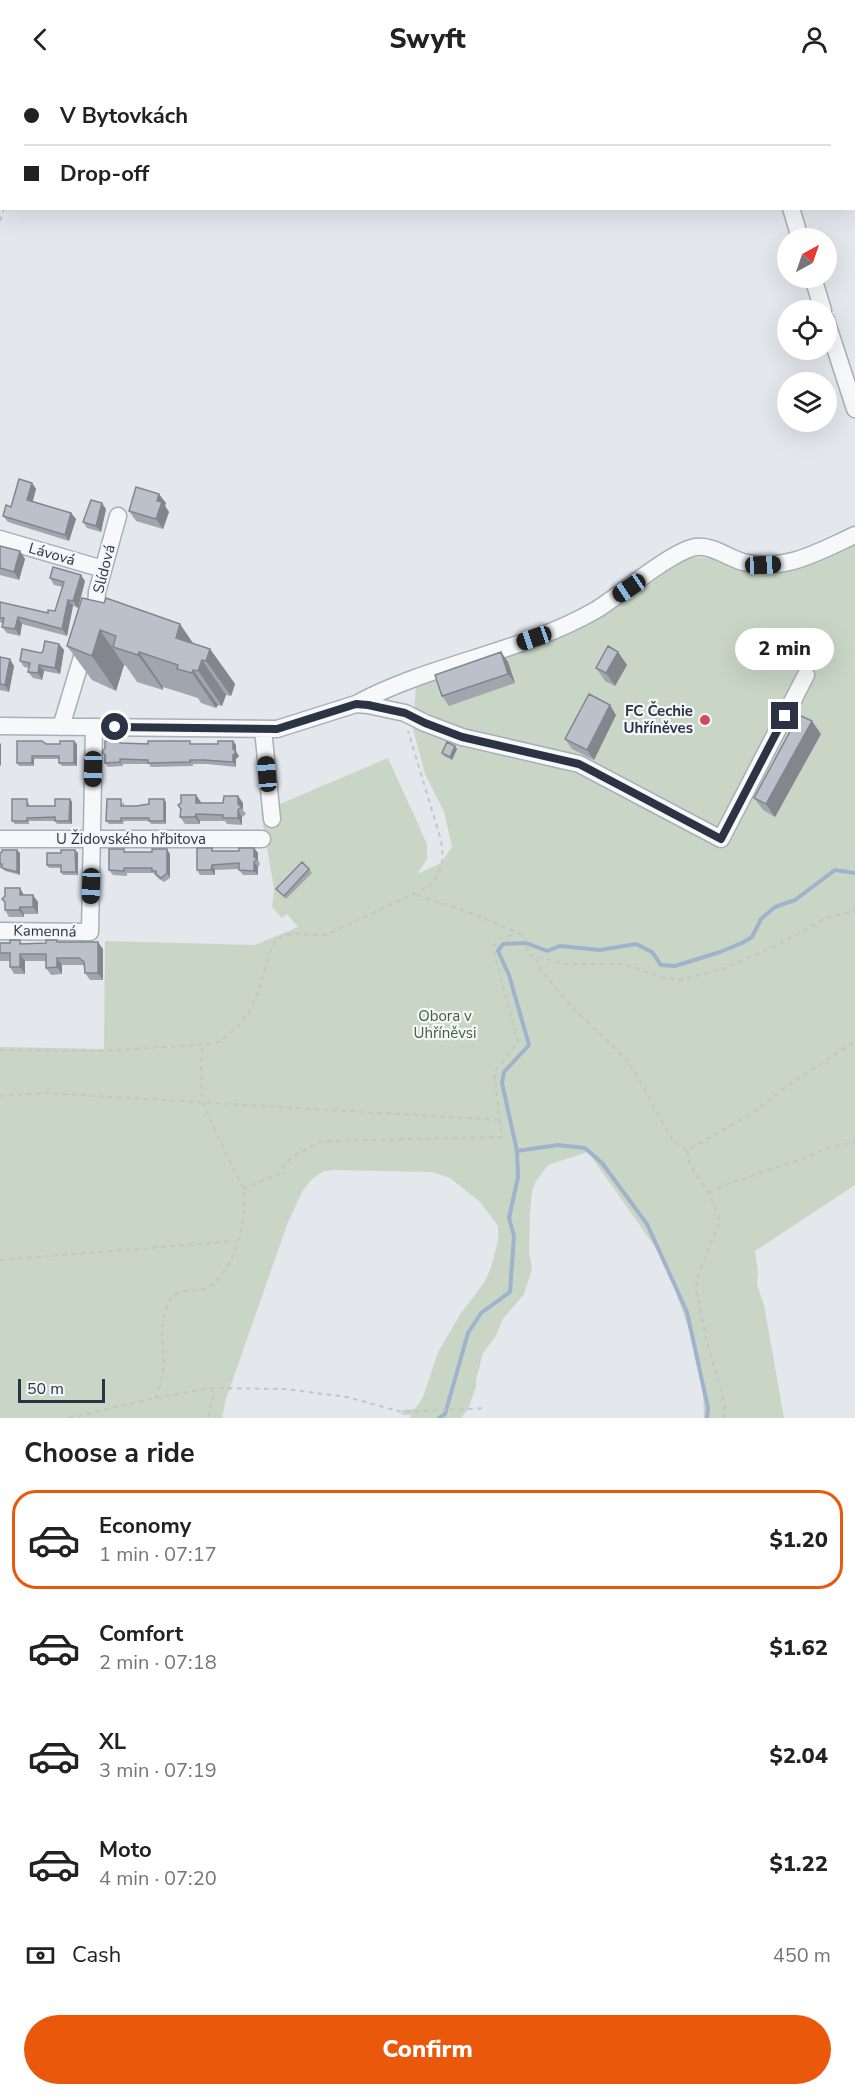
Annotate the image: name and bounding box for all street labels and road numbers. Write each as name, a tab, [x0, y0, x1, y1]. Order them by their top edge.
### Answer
street label: Lávová	[26, 538, 78, 570]
street label: Slídová	[88, 542, 120, 596]
street label: U Židovského hřbitova	[56, 829, 206, 849]
street label: Kamenná	[13, 920, 77, 942]

